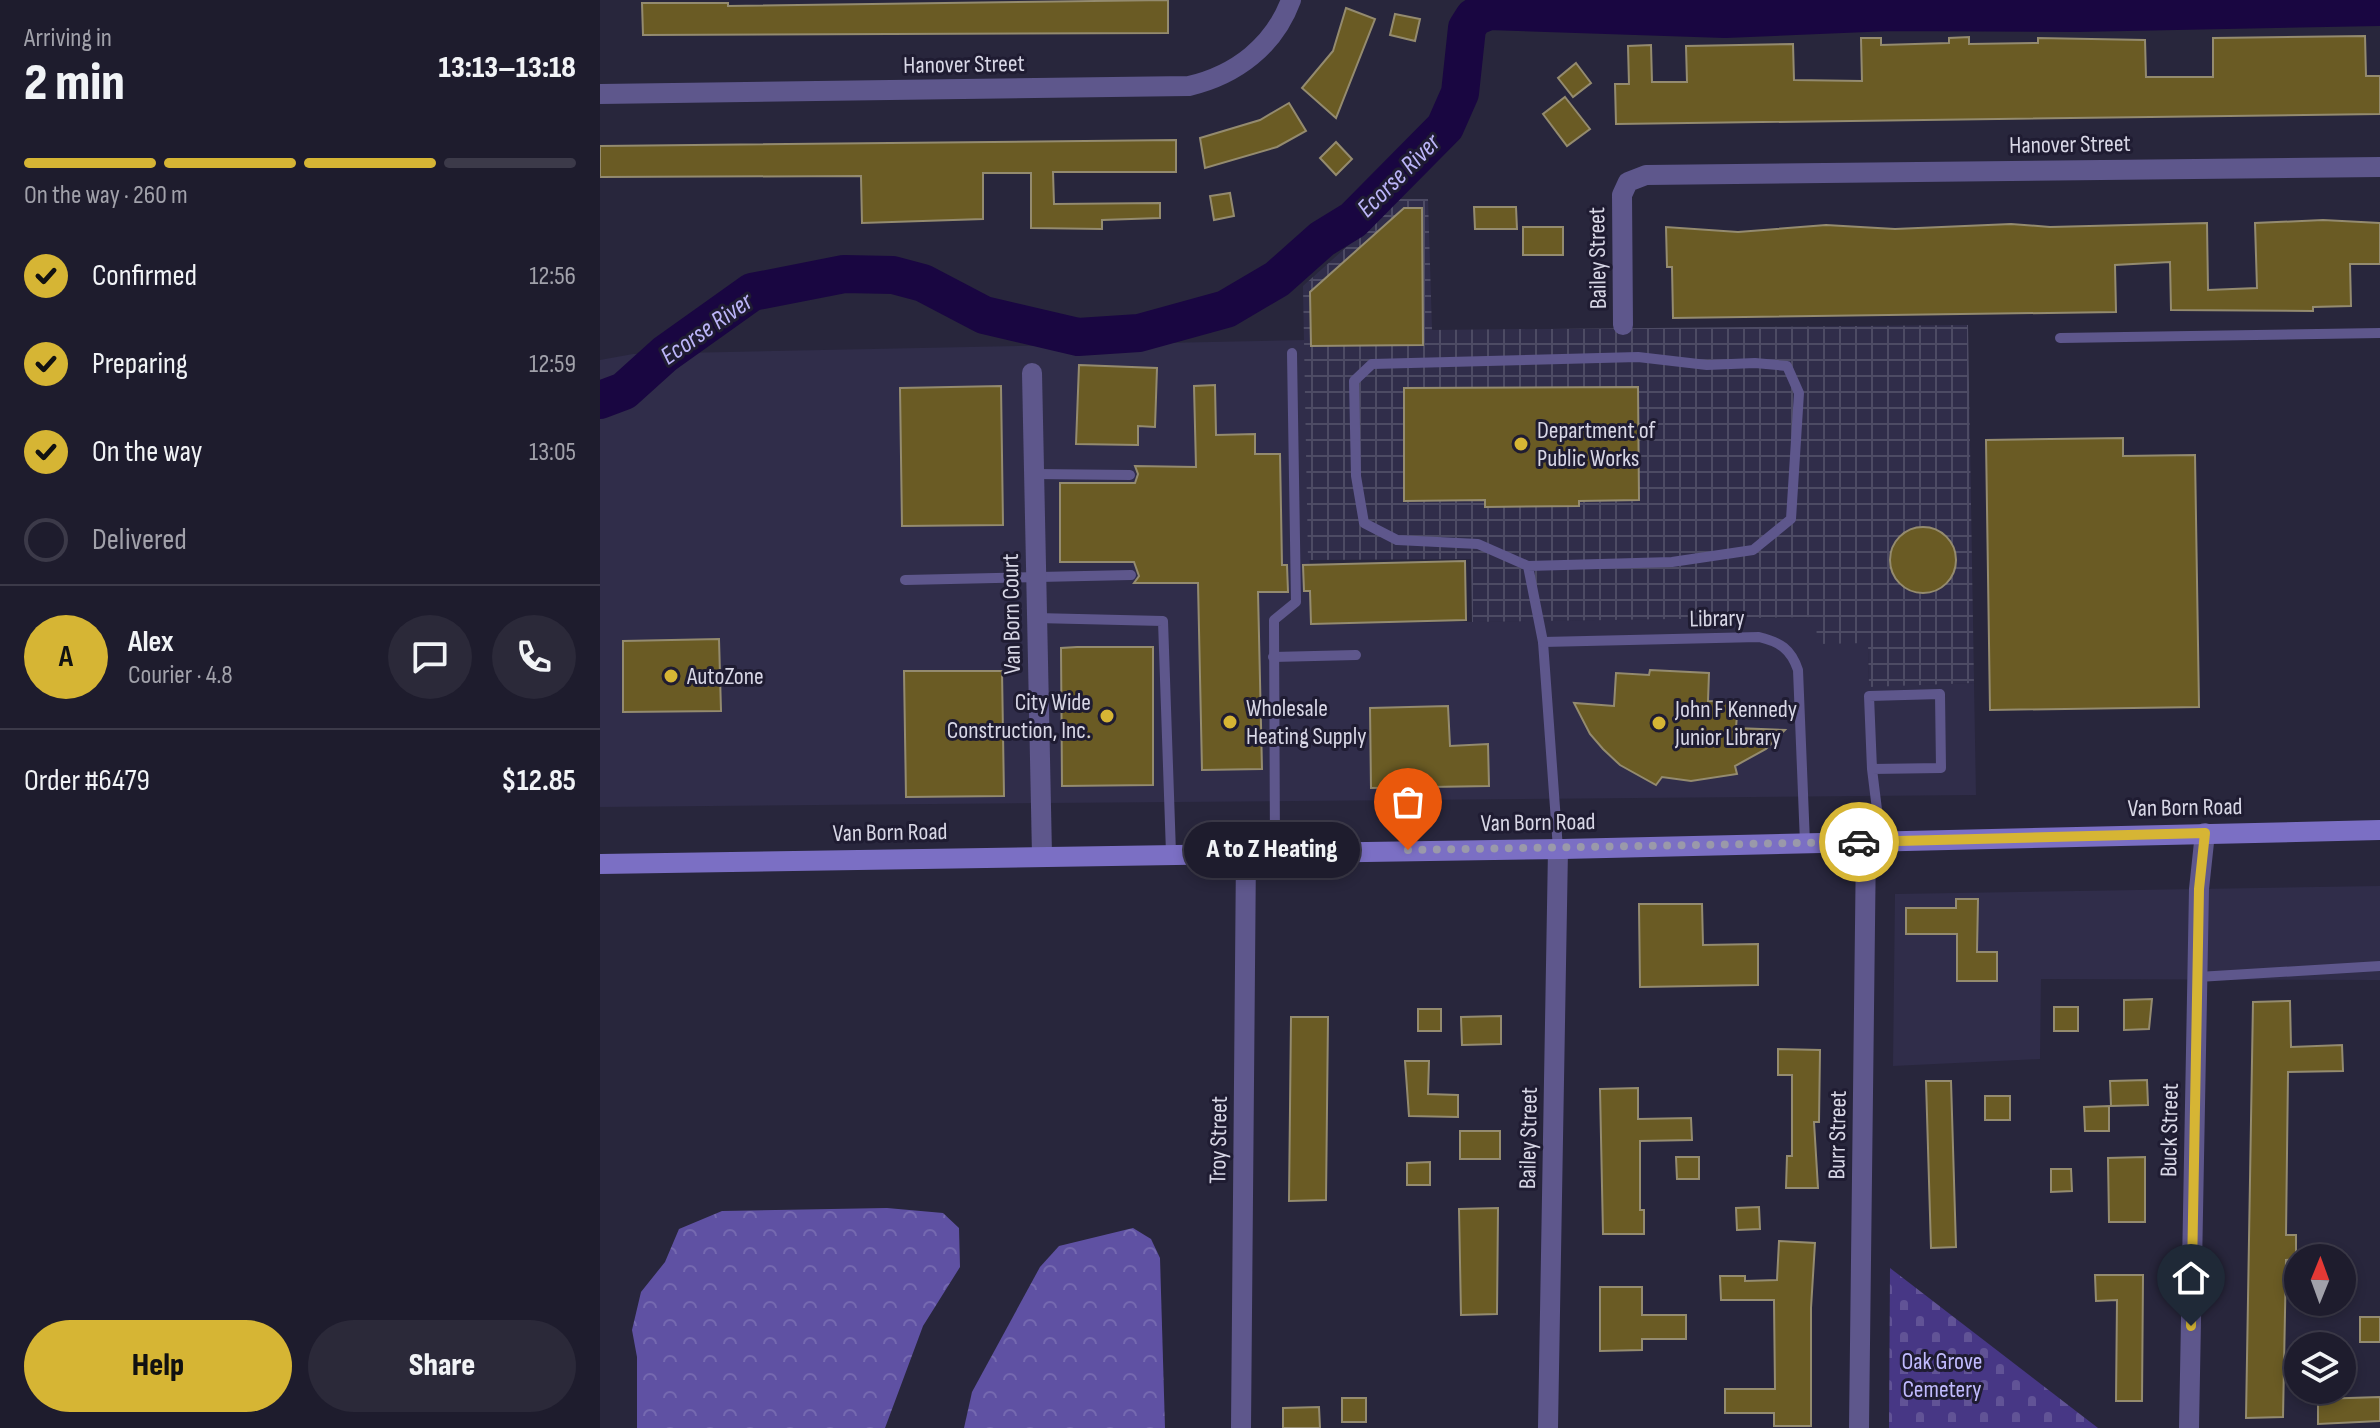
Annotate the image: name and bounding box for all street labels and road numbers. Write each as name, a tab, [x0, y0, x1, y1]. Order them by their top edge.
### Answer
street label: Hanover Street	[903, 49, 1025, 80]
street label: Hanover Street	[2009, 129, 2131, 160]
street label: Bailey Street	[1582, 207, 1613, 309]
street label: Van Born Court	[996, 553, 1027, 675]
street label: Library	[1689, 604, 1745, 633]
street label: Van Born Road	[2127, 792, 2243, 823]
street label: Van Born Road	[1480, 807, 1596, 838]
street label: Van Born Road	[832, 817, 948, 848]
street label: Buck Street	[2154, 1083, 2185, 1177]
street label: Bailey Street	[1513, 1087, 1544, 1189]
street label: Burr Street	[1822, 1090, 1853, 1180]
street label: Troy Street	[1203, 1096, 1234, 1184]

